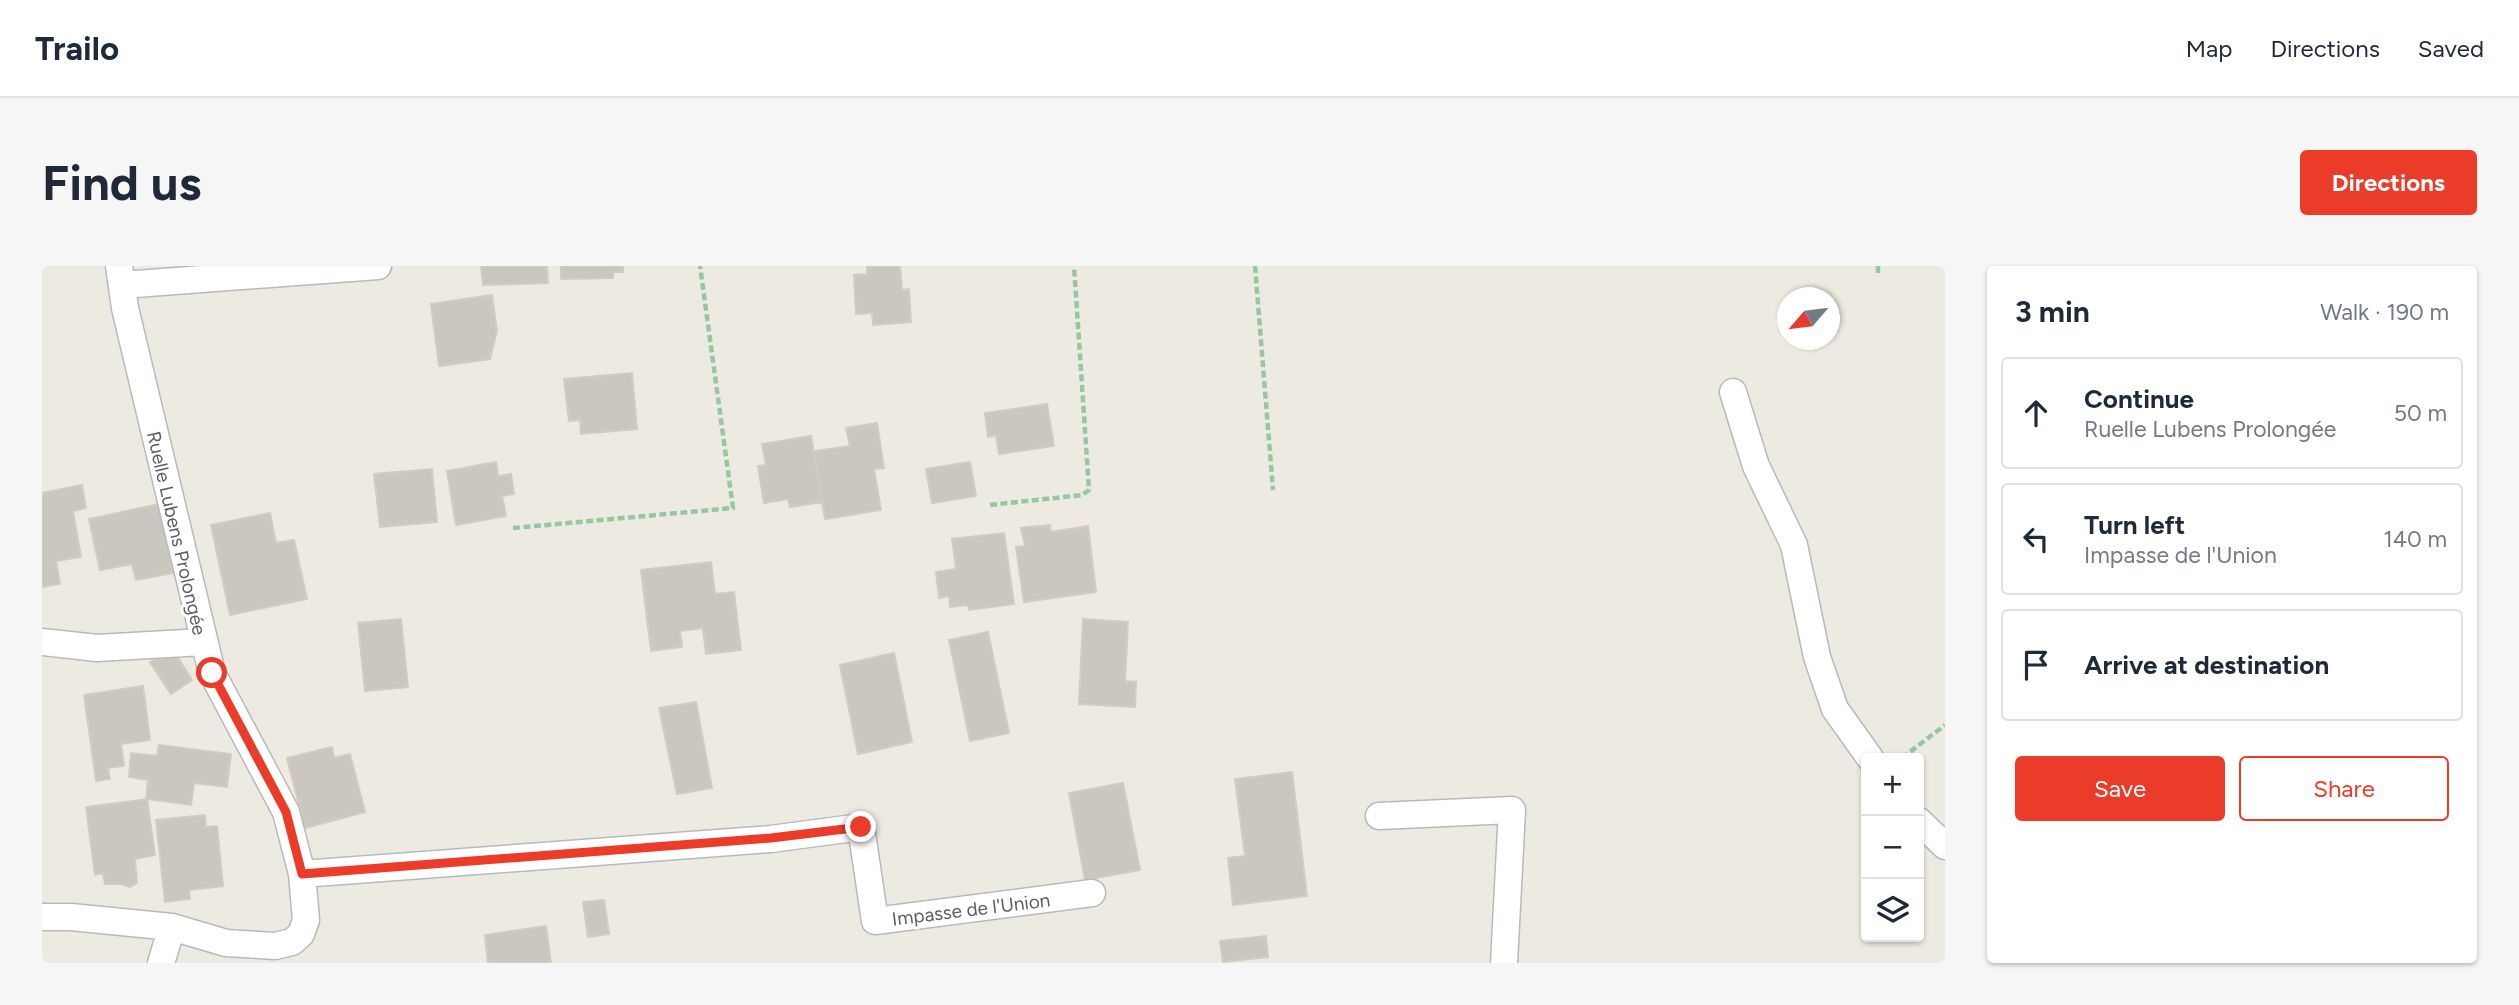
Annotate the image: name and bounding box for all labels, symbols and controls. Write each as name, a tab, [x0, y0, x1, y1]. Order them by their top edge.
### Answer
text: Trailo	[35, 29, 119, 68]
text: Map	[2186, 34, 2232, 63]
text: Directions	[2270, 34, 2380, 63]
text: Saved	[2418, 34, 2484, 63]
button: Directions	[2300, 150, 2477, 215]
text: Find us	[42, 153, 201, 212]
north arrow	[1777, 287, 1840, 350]
text: 3 min	[2015, 293, 2090, 330]
text: Walk · 190 m	[2320, 298, 2449, 326]
text: Continue	[2084, 383, 2194, 415]
icon: ahead	[2017, 394, 2055, 432]
text: 50 m	[2394, 399, 2447, 427]
text: Ruelle Lubens Prolongée	[2084, 415, 2336, 443]
street label: Ruelle Lubens Prolongée	[142, 429, 211, 637]
text: Turn left	[2084, 509, 2185, 541]
icon: left	[2017, 520, 2055, 558]
text: 140 m	[2383, 525, 2447, 553]
text: Impasse de l'Union	[2084, 541, 2277, 569]
icon: arrive	[2017, 646, 2055, 684]
text: Arrive at destination	[2084, 649, 2329, 681]
route start	[196, 657, 227, 688]
map controls	[1861, 753, 1924, 942]
button: +	[1861, 753, 1924, 816]
button: Save	[2015, 756, 2225, 821]
button: Share	[2239, 756, 2449, 821]
route end	[845, 811, 876, 842]
button: −	[1861, 816, 1924, 879]
button: layers	[1861, 879, 1924, 942]
street label: Impasse de l'Union	[891, 888, 1052, 931]

